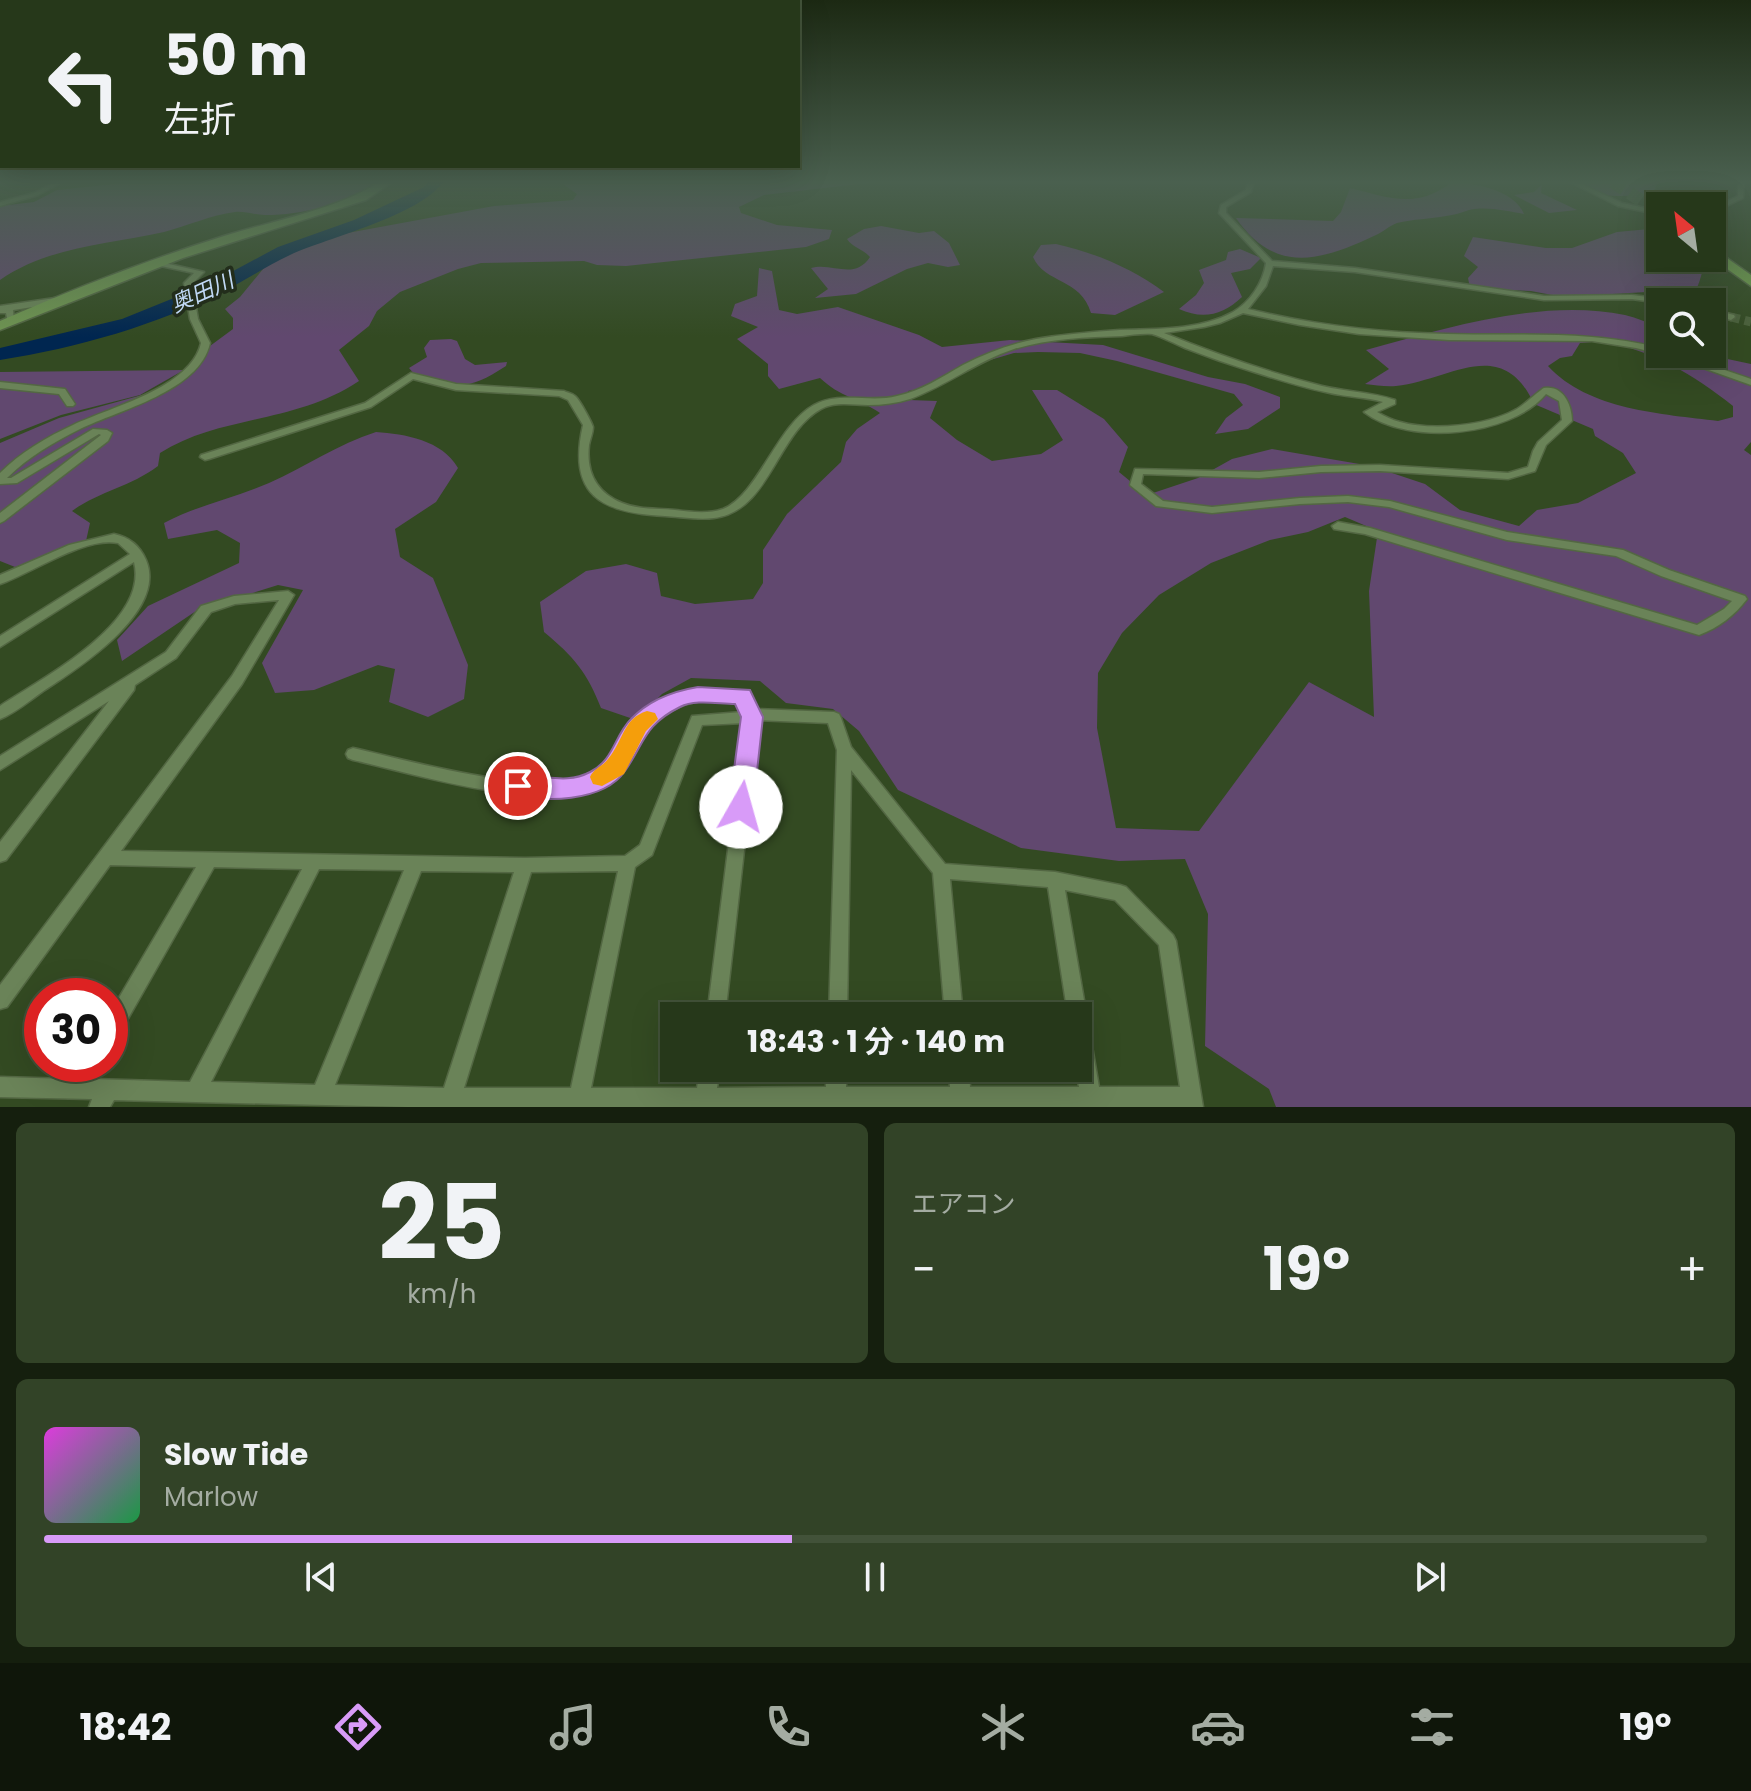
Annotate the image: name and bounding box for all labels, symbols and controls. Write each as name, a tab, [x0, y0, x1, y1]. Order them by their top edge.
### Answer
text: 50 m	[164, 16, 308, 95]
icon: left	[32, 32, 136, 136]
text: 左折	[164, 94, 236, 145]
north arrow	[1646, 192, 1726, 272]
map controls	[1646, 192, 1726, 368]
water label: 奥田川	[166, 264, 240, 320]
button: search	[1646, 288, 1726, 368]
pin	[484, 752, 552, 820]
icon: arrive	[496, 764, 540, 808]
position arrow	[699, 765, 783, 849]
speed limit sign: 30	[24, 978, 128, 1082]
text: 18:43 · 1 分 · 140 m	[747, 1020, 1005, 1063]
text: 25	[378, 1150, 505, 1295]
text: エアコン	[912, 1186, 1016, 1222]
text: 19°	[1263, 1227, 1350, 1311]
text: −	[912, 1239, 936, 1300]
text: +	[1677, 1239, 1707, 1300]
text: km/h	[407, 1276, 476, 1312]
text: Slow Tide	[164, 1433, 308, 1476]
text: Marlow	[164, 1479, 258, 1515]
icon: previous	[299, 1555, 343, 1599]
icon: pause	[853, 1555, 897, 1599]
icon: next	[1408, 1555, 1452, 1599]
icon: directions	[330, 1699, 386, 1755]
icon: music	[545, 1699, 601, 1755]
icon: phone	[760, 1699, 816, 1755]
icon: climate	[975, 1699, 1031, 1755]
icon: car	[1190, 1699, 1246, 1755]
icon: filters	[1404, 1699, 1460, 1755]
text: 18:42	[79, 1702, 171, 1753]
text: 19°	[1619, 1702, 1671, 1753]

